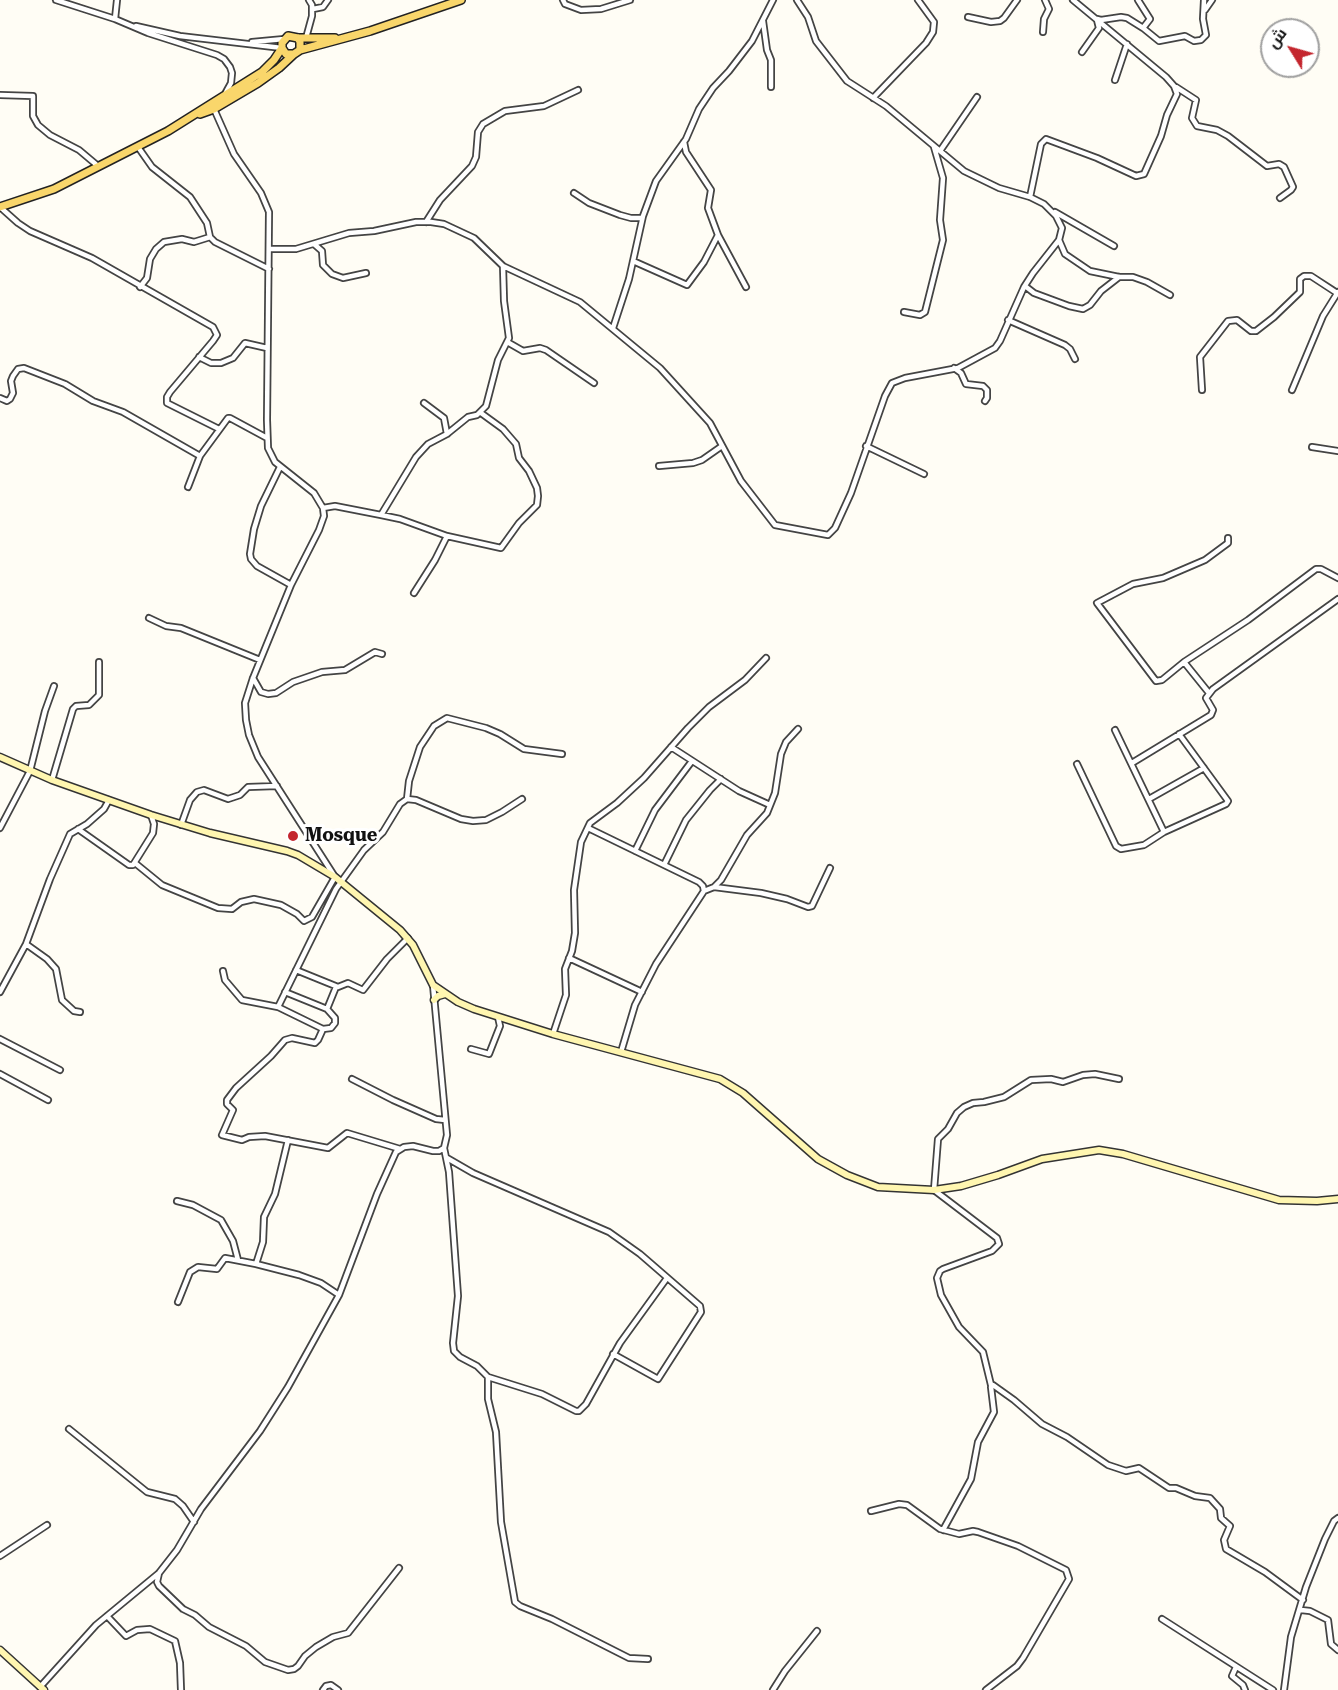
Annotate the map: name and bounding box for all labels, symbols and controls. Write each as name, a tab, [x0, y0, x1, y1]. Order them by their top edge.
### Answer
north arrow	[1260, 18, 1320, 78]
text: ش	[1263, 24, 1291, 52]
place label: Mosque	[305, 825, 377, 847]
marker: Mosque	[286, 829, 300, 843]

